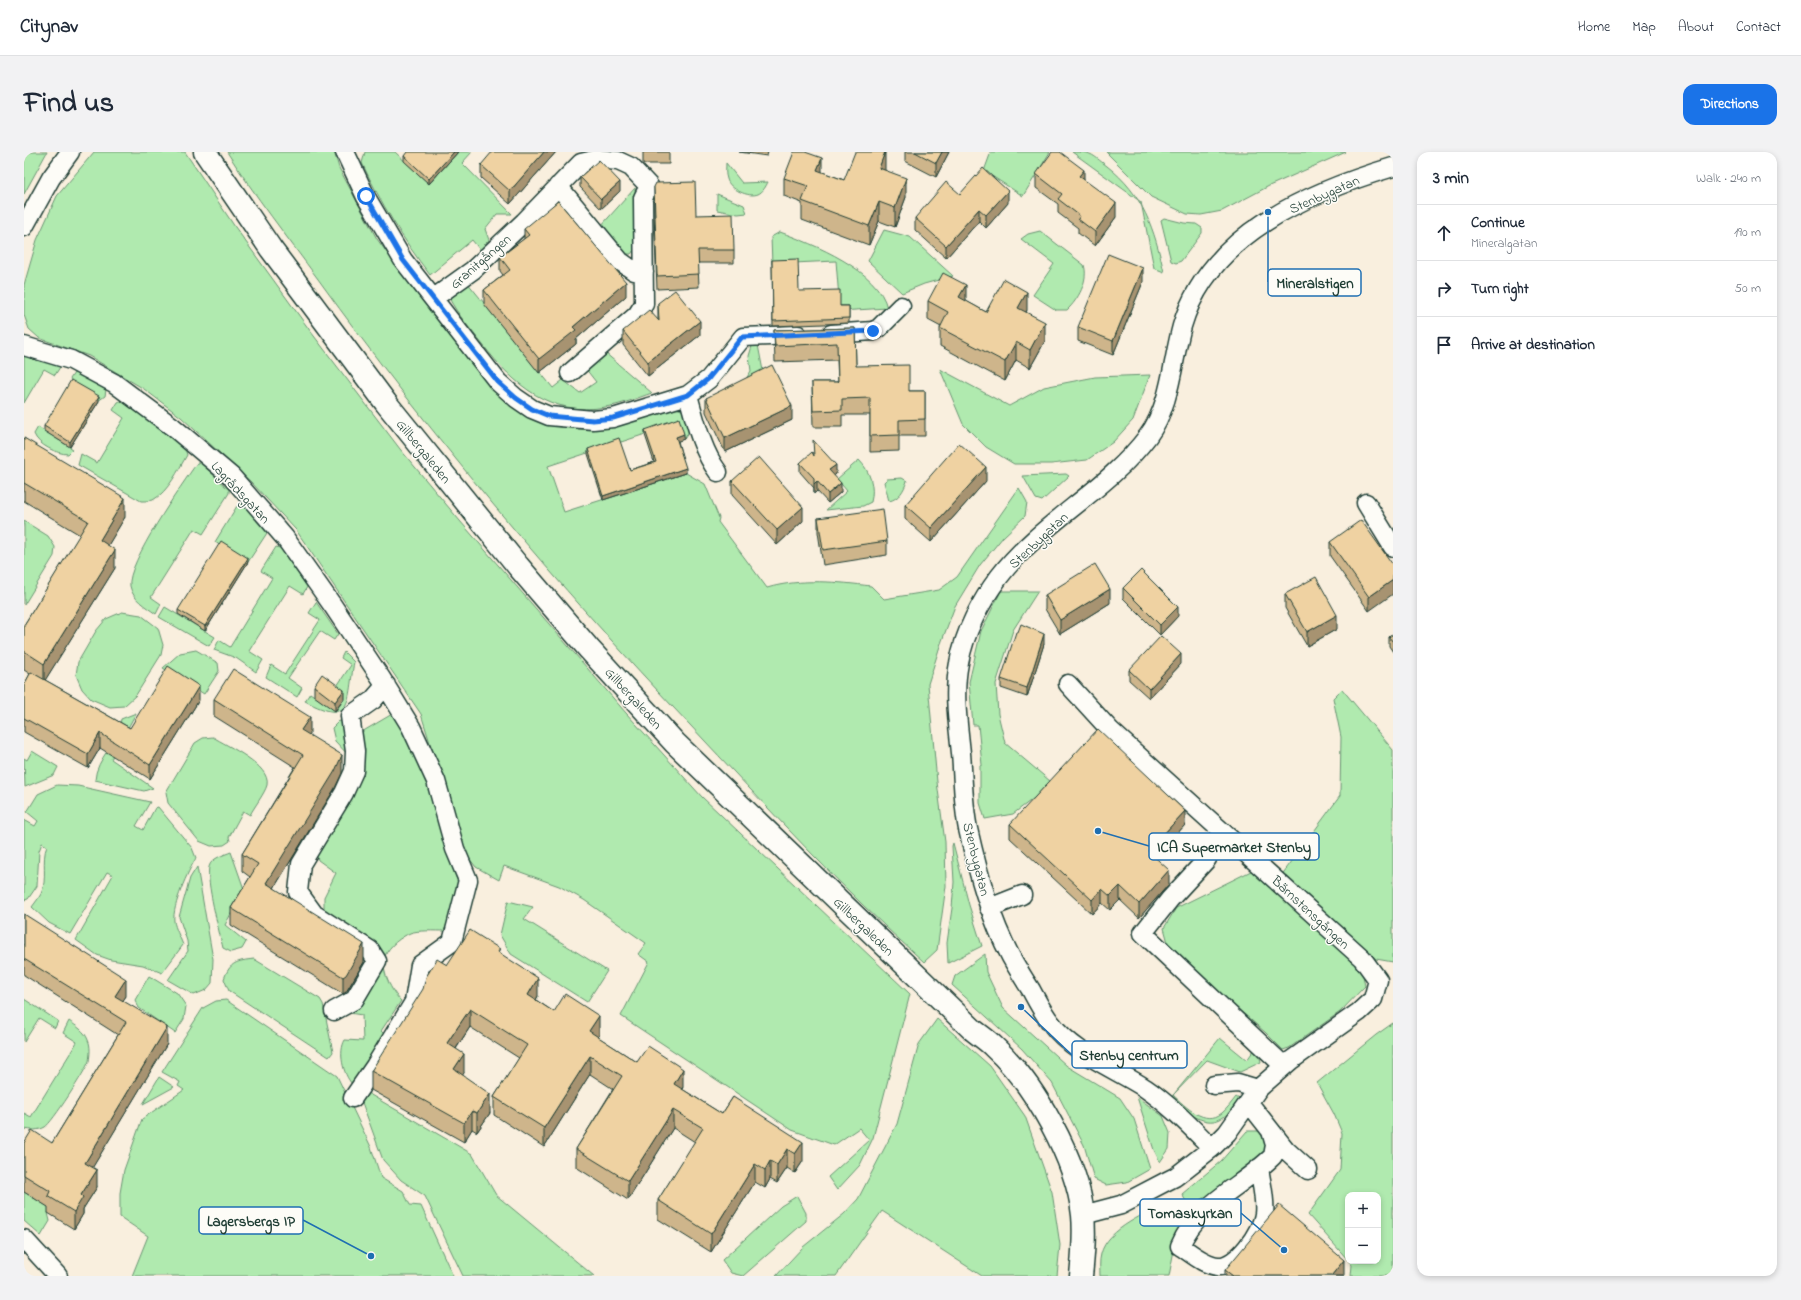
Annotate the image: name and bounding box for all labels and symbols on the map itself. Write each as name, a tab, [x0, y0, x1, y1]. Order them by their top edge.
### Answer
street label: Stenbygatan	[1286, 170, 1364, 221]
route start	[357, 187, 375, 205]
street label: Granitgången	[446, 230, 517, 295]
callout: Mineralstigen	[1268, 269, 1361, 296]
text: Mineralstigen	[1276, 273, 1354, 297]
route end	[864, 322, 882, 340]
street label: Gillbergaleden	[389, 415, 455, 489]
street label: Lagrådsgatan	[205, 457, 275, 530]
street label: Stenbygatan	[1004, 508, 1074, 575]
street label: Gillbergaleden	[598, 663, 667, 736]
street label: Stenbygatan	[955, 820, 995, 899]
callout: ICA Supermarket Stenby	[1149, 833, 1319, 860]
text: ICA Supermarket Stenby	[1157, 837, 1312, 861]
street label: Bärnstensgången	[1265, 871, 1354, 956]
street label: Gillbergaleden	[827, 893, 898, 962]
callout: Stenby centrum	[1072, 1041, 1187, 1068]
text: Stenby centrum	[1079, 1045, 1179, 1069]
callout: Tomaskyrkan	[1140, 1199, 1241, 1226]
text: Tomaskyrkan	[1148, 1203, 1233, 1227]
callout: Lagersbergs IP	[199, 1207, 303, 1234]
text: Lagersbergs IP	[207, 1211, 295, 1235]

